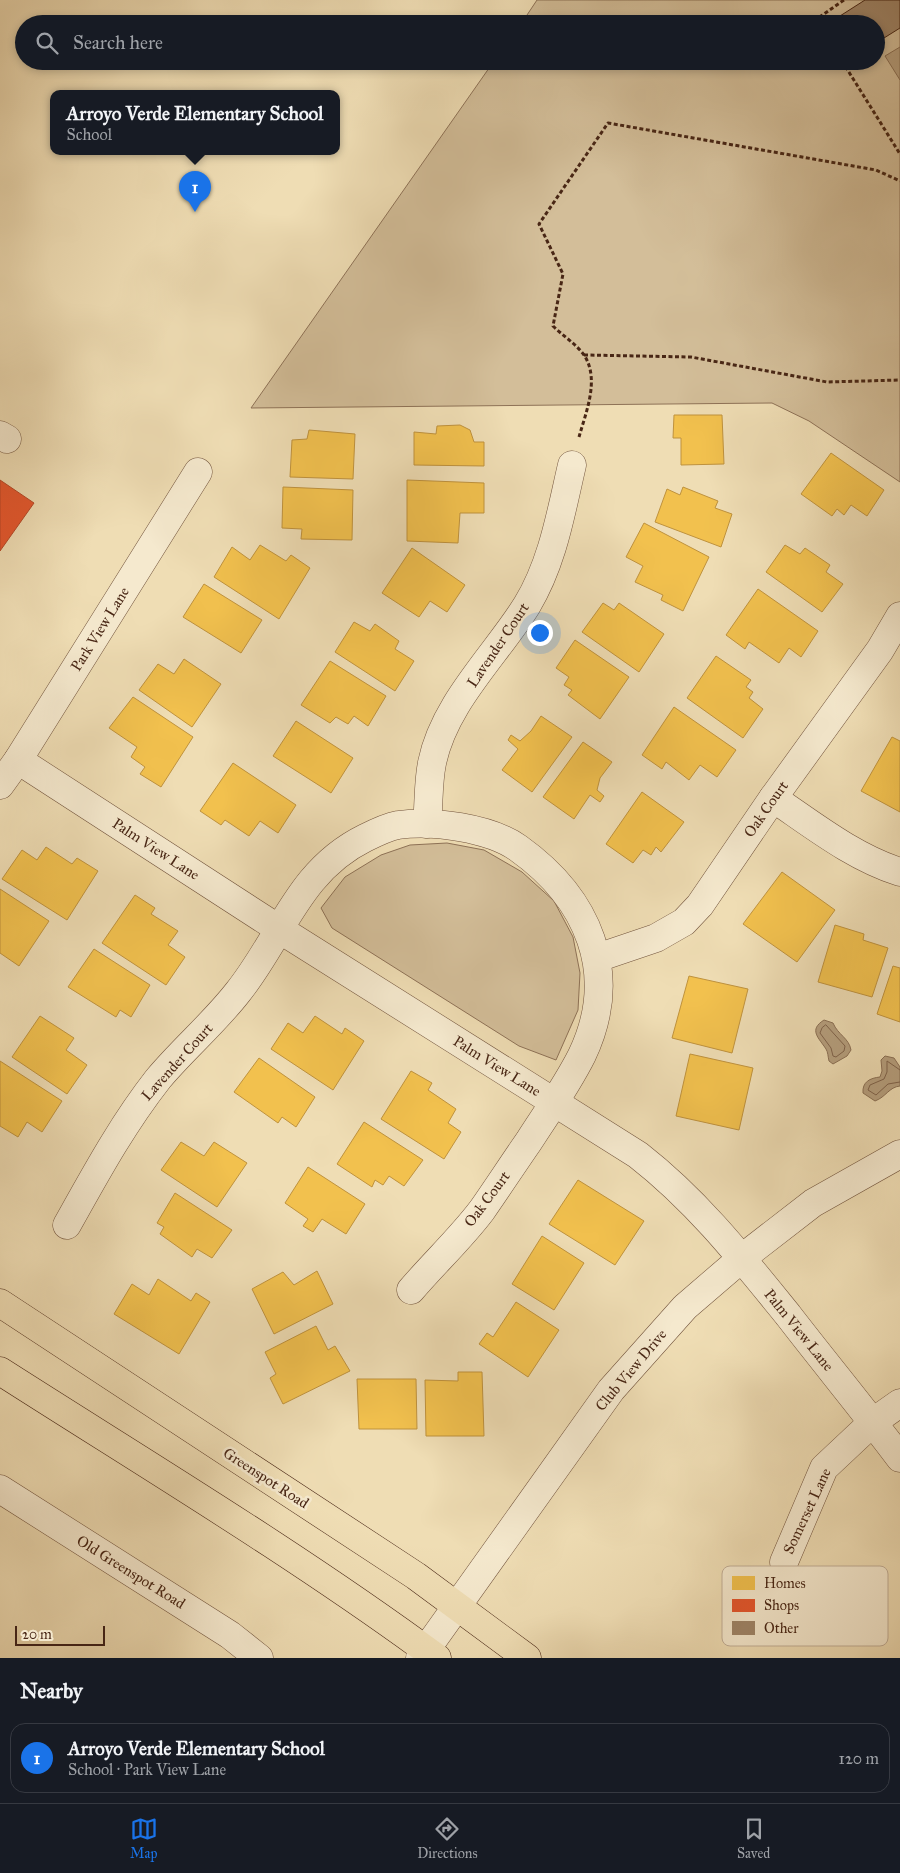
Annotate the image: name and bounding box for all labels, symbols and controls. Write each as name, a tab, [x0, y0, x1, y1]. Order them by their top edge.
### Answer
search box	[15, 15, 885, 70]
icon: search	[33, 29, 61, 57]
text: Search here	[73, 31, 163, 54]
popup	[50, 90, 340, 155]
text: Arroyo Verde Elementary School	[67, 102, 323, 125]
text: School	[67, 125, 112, 144]
pin: 1	[179, 171, 211, 212]
street label: Park View Lane	[67, 584, 133, 674]
street label: Lavender Court	[463, 599, 533, 691]
your location	[527, 620, 553, 646]
street label: Oak Court	[740, 777, 792, 841]
street label: Palm View Lane	[109, 814, 203, 884]
street label: Lavender Court	[137, 1019, 217, 1104]
street label: Palm View Lane	[450, 1032, 544, 1100]
street label: Oak Court	[460, 1167, 514, 1230]
street label: Palm View Lane	[761, 1285, 837, 1375]
street label: Club View Drive	[592, 1325, 670, 1415]
street label: Greenspot Road	[220, 1444, 312, 1513]
street label: Somerset Lane	[779, 1465, 835, 1557]
street label: Old Greenspot Road	[73, 1531, 189, 1613]
legend	[722, 1566, 888, 1646]
text: Homes	[764, 1575, 806, 1592]
text: Shops	[764, 1597, 799, 1614]
text: Other	[764, 1620, 799, 1637]
scale bar	[15, 1623, 105, 1646]
text: 20 m	[22, 1626, 52, 1643]
text: Nearby	[20, 1678, 83, 1704]
text: Arroyo Verde Elementary School	[68, 1737, 325, 1760]
text: 1	[34, 1749, 40, 1768]
text: 120 m	[839, 1749, 879, 1768]
text: School · Park View Lane	[68, 1760, 226, 1779]
tab: Map	[130, 1815, 158, 1862]
tab: Directions	[417, 1815, 478, 1862]
tab: Saved	[737, 1815, 770, 1862]

